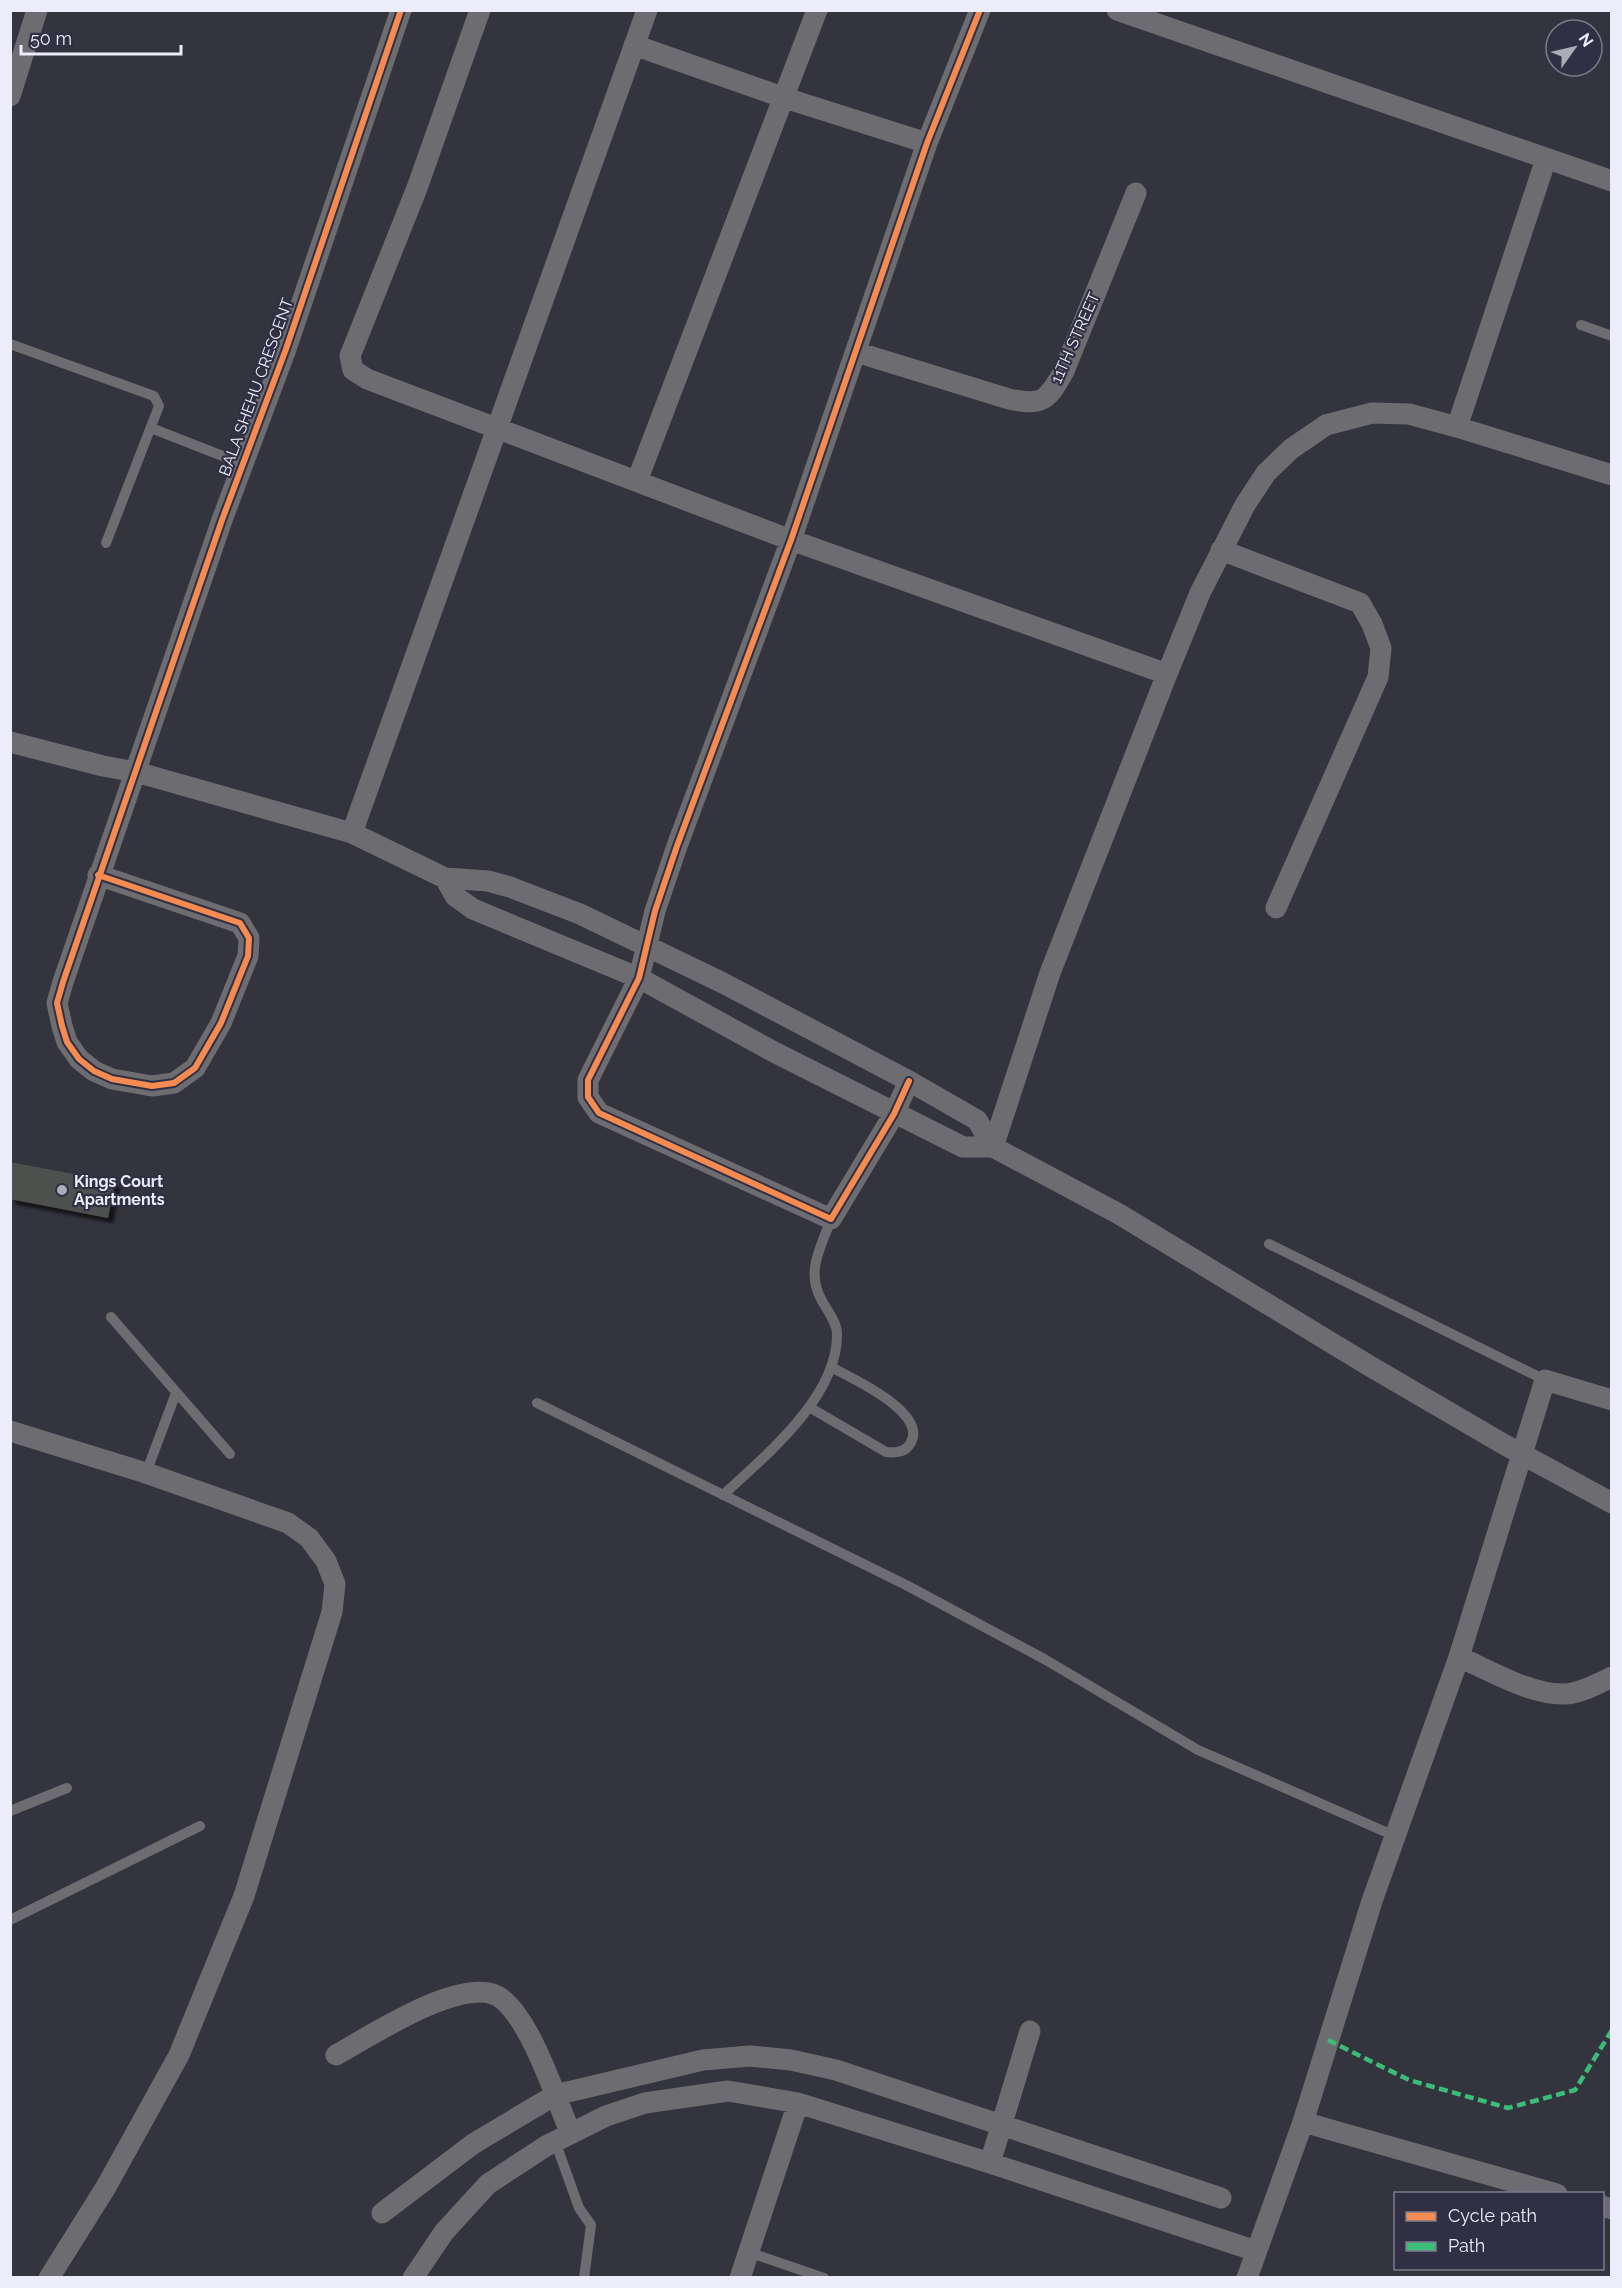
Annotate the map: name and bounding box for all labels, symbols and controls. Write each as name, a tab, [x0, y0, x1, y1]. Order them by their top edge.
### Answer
scale bar	[21, 18, 182, 56]
north arrow	[1544, 18, 1604, 78]
text: 50 m	[30, 28, 72, 49]
text: N	[1575, 30, 1597, 50]
street label: 11TH STREET	[1046, 289, 1104, 386]
street label: BALA SHEHU CRESCENT	[215, 295, 297, 479]
place label: Kings Court Apartments	[74, 1172, 165, 1209]
marker: Kings Court Apartments	[55, 1183, 69, 1197]
legend	[1394, 2192, 1604, 2270]
text: Cycle path	[1448, 2205, 1537, 2226]
text: Path	[1448, 2235, 1485, 2256]

